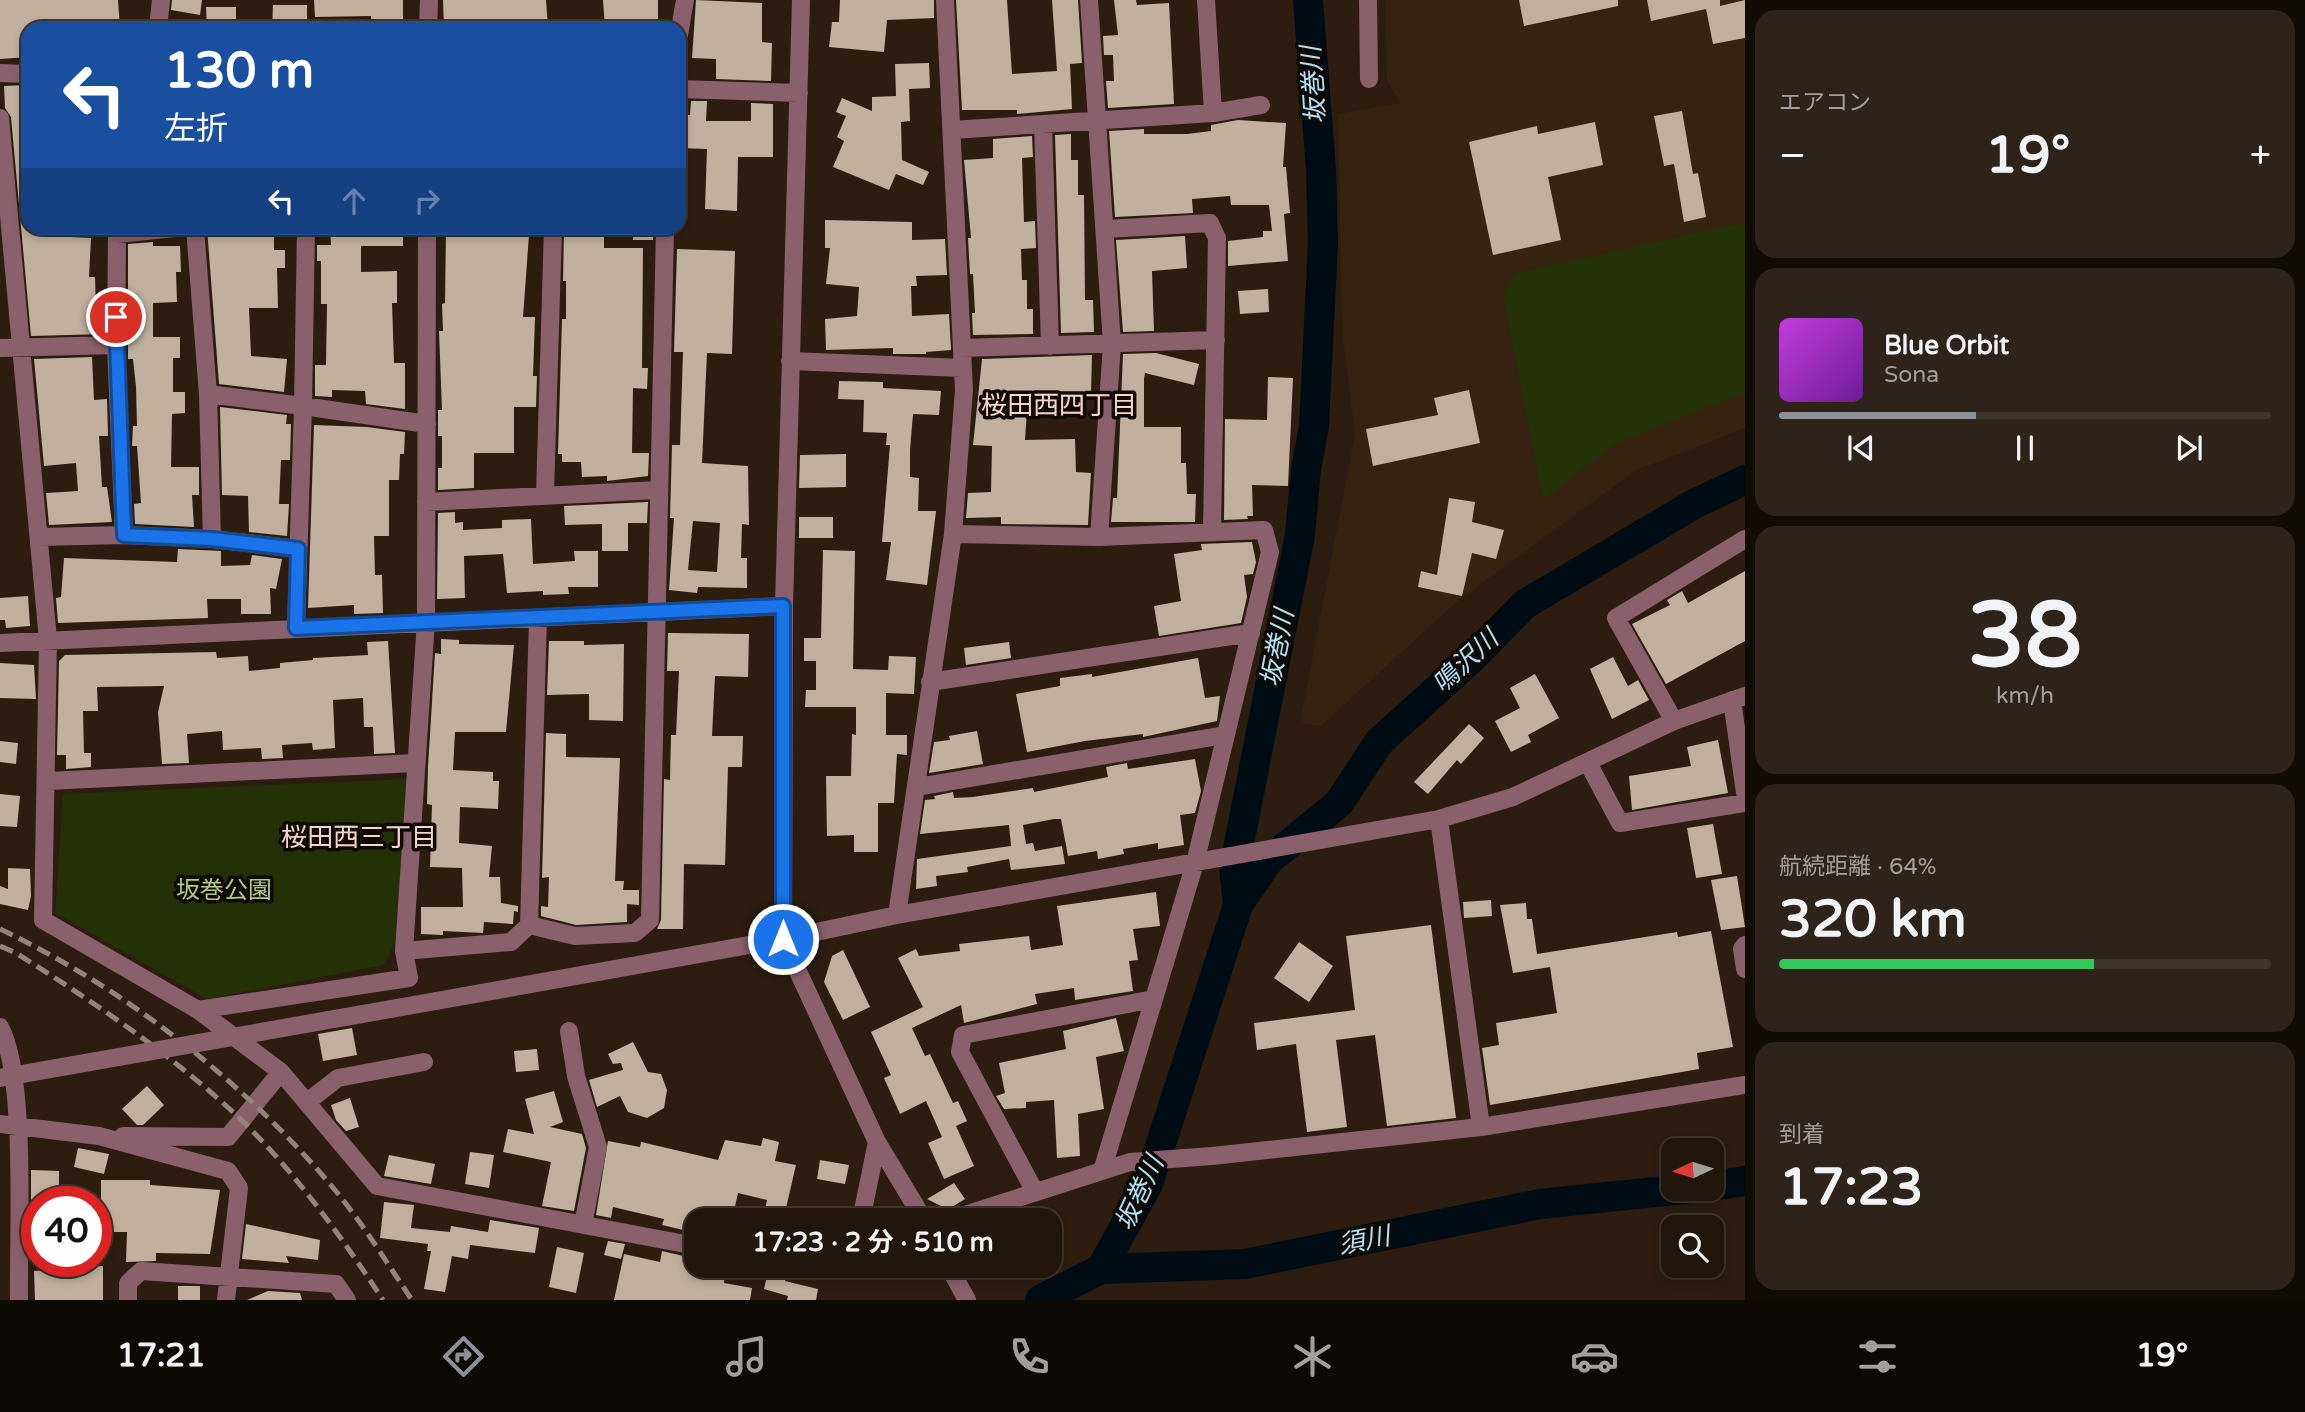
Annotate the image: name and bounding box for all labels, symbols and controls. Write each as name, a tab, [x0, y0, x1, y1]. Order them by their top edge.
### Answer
text: 130 m	[164, 42, 314, 101]
water label: 坂巻川	[1295, 42, 1332, 125]
icon: left	[49, 49, 140, 140]
text: エアコン	[1779, 89, 1871, 117]
text: 左折	[164, 110, 228, 148]
text: 19°	[1985, 124, 2070, 187]
text: −	[1779, 133, 1806, 179]
text: +	[2250, 133, 2271, 179]
icon: left	[262, 182, 300, 220]
icon: ahead	[335, 182, 373, 220]
icon: right	[408, 182, 446, 220]
pin	[86, 287, 146, 347]
icon: arrive	[97, 298, 135, 336]
text: Blue Orbit	[1884, 330, 2009, 361]
text: Sona	[1884, 361, 1939, 389]
district label: 桜田西四丁目	[981, 390, 1137, 421]
icon: previous	[1842, 429, 1880, 467]
icon: pause	[2006, 429, 2044, 467]
icon: next	[2170, 429, 2208, 467]
text: 38	[1968, 581, 2082, 691]
water label: 坂巻川	[1255, 604, 1301, 689]
water label: 鳴沢川	[1426, 621, 1507, 699]
text: km/h	[1996, 682, 2054, 710]
district label: 桜田西三丁目	[281, 822, 437, 853]
text: 航続距離 · 64%	[1779, 853, 1937, 881]
park label: 坂巻公園	[176, 876, 272, 905]
text: 320 km	[1779, 888, 1967, 951]
position arrow	[746, 902, 820, 976]
text: 到着	[1779, 1121, 1825, 1149]
north arrow	[1661, 1138, 1724, 1200]
map controls	[1661, 1138, 1724, 1278]
water label: 坂巻川	[1109, 1149, 1171, 1235]
text: 17:23	[1779, 1156, 1923, 1219]
speed limit sign: 40	[21, 1186, 112, 1277]
button: search	[1661, 1215, 1724, 1278]
water label: 須川	[1336, 1220, 1396, 1261]
text: 17:23 · 2 分 · 510 m	[752, 1227, 994, 1258]
icon: directions	[439, 1332, 488, 1381]
icon: music	[722, 1332, 771, 1381]
icon: phone	[1005, 1332, 1054, 1381]
icon: climate	[1288, 1332, 1337, 1381]
icon: car	[1570, 1332, 1619, 1381]
icon: filters	[1853, 1332, 1902, 1381]
text: 17:21	[117, 1337, 206, 1375]
text: 19°	[2136, 1337, 2188, 1375]

